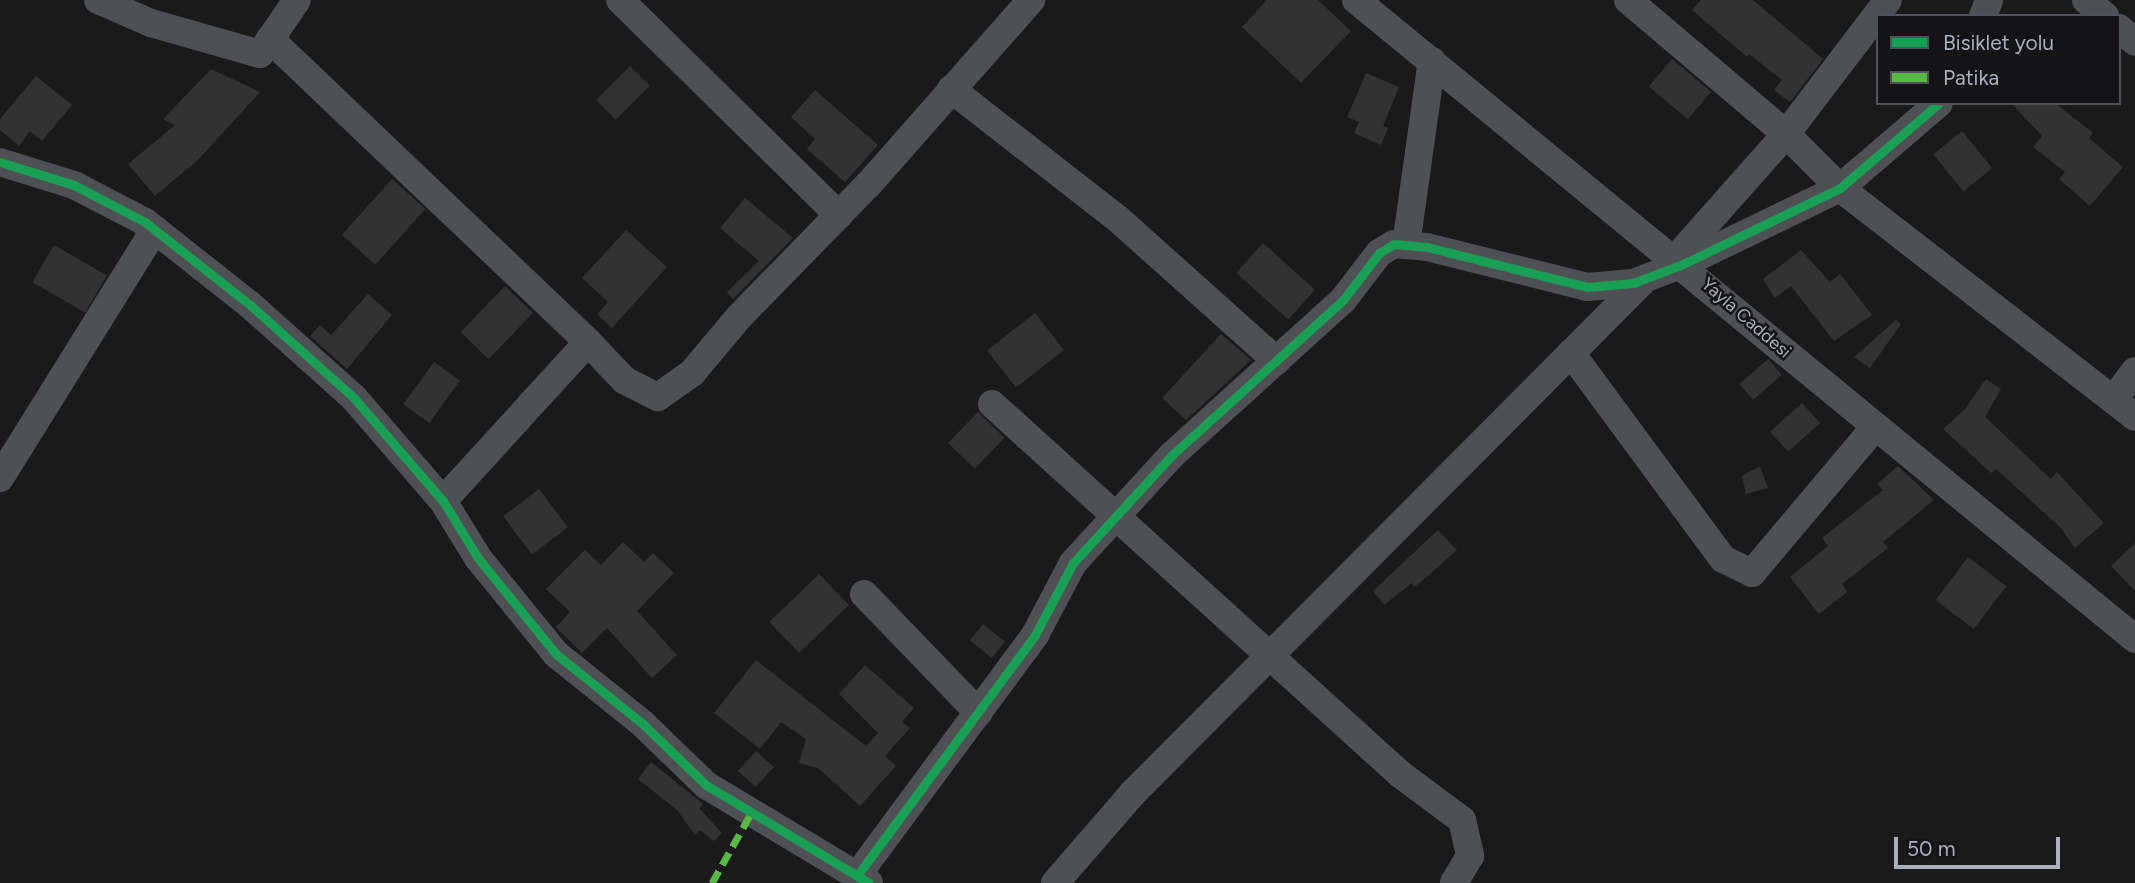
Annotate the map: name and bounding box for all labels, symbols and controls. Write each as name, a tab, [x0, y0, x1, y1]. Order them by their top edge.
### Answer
legend	[1876, 14, 2121, 105]
text: Bisiklet yolu	[1943, 30, 2054, 55]
text: Patika	[1943, 65, 1999, 90]
street label: Yayla Caddesi	[1697, 273, 1795, 363]
scale bar	[1897, 824, 2063, 868]
text: 50 m	[1907, 836, 1956, 861]

